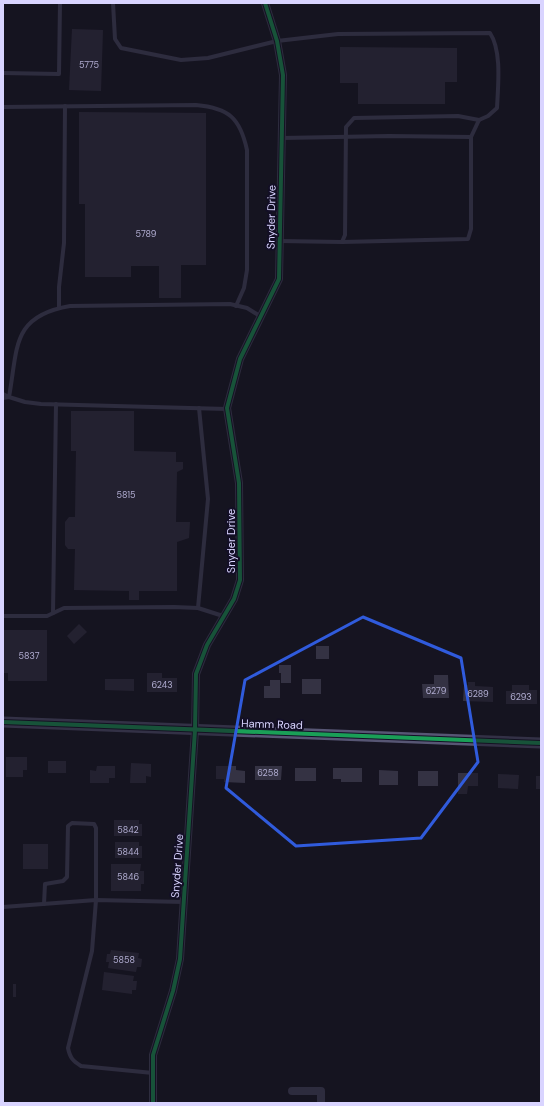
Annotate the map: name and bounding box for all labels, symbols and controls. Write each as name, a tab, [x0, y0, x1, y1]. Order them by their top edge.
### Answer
house number: 5775	[79, 59, 99, 71]
street label: Snyder Drive	[263, 185, 279, 249]
house number: 5789	[136, 228, 157, 240]
house number: 5815	[116, 489, 136, 501]
street label: Snyder Drive	[224, 509, 238, 573]
house number: 5837	[19, 650, 40, 662]
house number: 6243	[151, 679, 173, 691]
house number: 6279	[426, 685, 447, 697]
house number: 6289	[467, 688, 489, 700]
house number: 6293	[510, 691, 532, 703]
street label: Hamm Road	[241, 716, 303, 732]
house number: 6258	[257, 767, 279, 779]
house number: 5842	[117, 824, 139, 836]
street label: Snyder Drive	[168, 833, 186, 899]
house number: 5844	[117, 846, 139, 858]
house number: 5846	[117, 871, 139, 883]
house number: 5858	[113, 954, 135, 966]

